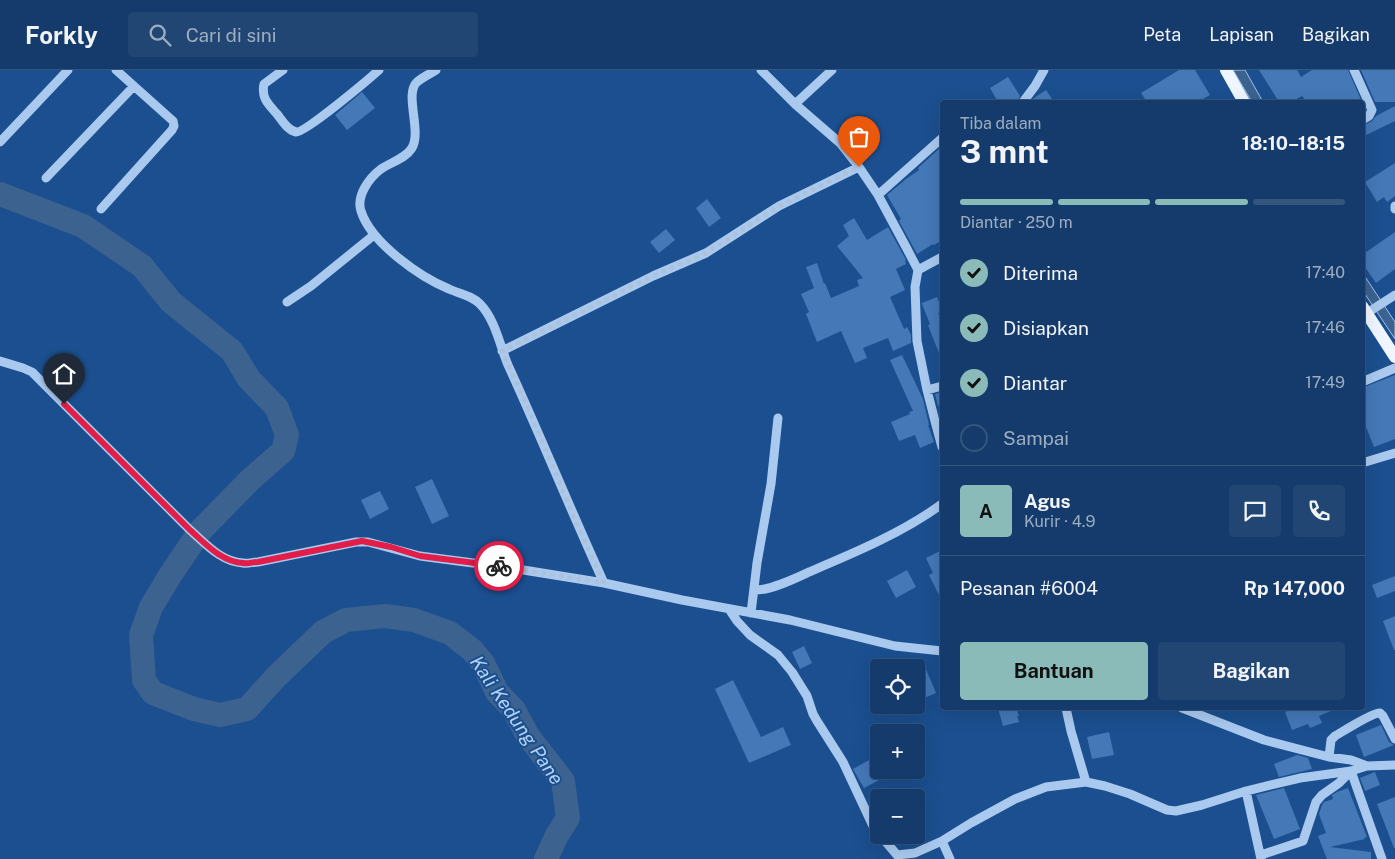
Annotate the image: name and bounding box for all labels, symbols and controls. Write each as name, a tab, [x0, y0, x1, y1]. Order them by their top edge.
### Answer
search box	[128, 12, 478, 57]
text: Forkly	[25, 21, 98, 49]
icon: search	[146, 21, 174, 49]
text: Cari di sini	[186, 24, 277, 46]
text: Peta	[1143, 24, 1181, 45]
text: Lapisan	[1209, 24, 1274, 45]
text: Bagikan	[1302, 24, 1370, 45]
text: Tiba dalam	[960, 114, 1041, 133]
pin	[838, 116, 880, 167]
icon: bag	[845, 123, 873, 151]
text: 18:10–18:15	[1242, 132, 1345, 154]
text: 3 mnt	[960, 133, 1049, 170]
text: Diantar · 250 m	[960, 213, 1073, 232]
icon: check	[960, 259, 988, 287]
text: Diterima	[1003, 262, 1078, 284]
text: 17:40	[1306, 263, 1345, 282]
icon: check	[960, 314, 988, 342]
text: Disiapkan	[1003, 317, 1089, 339]
text: 17:46	[1305, 318, 1345, 337]
pin	[43, 353, 85, 404]
icon: home	[50, 360, 78, 388]
icon: check	[960, 369, 988, 397]
text: Diantar	[1003, 372, 1067, 394]
text: 17:49	[1305, 373, 1345, 392]
text: Sampai	[1003, 427, 1069, 449]
button: chat	[1229, 485, 1281, 537]
button: phone	[1293, 485, 1345, 537]
text: Agus	[1024, 490, 1071, 512]
text: A	[979, 500, 993, 522]
text: Kurir · 4.9	[1024, 512, 1095, 531]
courier	[474, 541, 524, 591]
icon: bike	[485, 552, 513, 580]
text: Pesanan #6004	[960, 577, 1098, 599]
text: Rp 147,000	[1244, 577, 1345, 599]
button: Bantuan	[960, 642, 1148, 700]
button: Bagikan	[1158, 642, 1345, 700]
water label: Kali Kedung Pane	[466, 652, 568, 788]
map controls	[870, 659, 925, 844]
button: locate	[870, 659, 925, 714]
button: +	[870, 724, 925, 779]
button: −	[870, 789, 925, 844]

